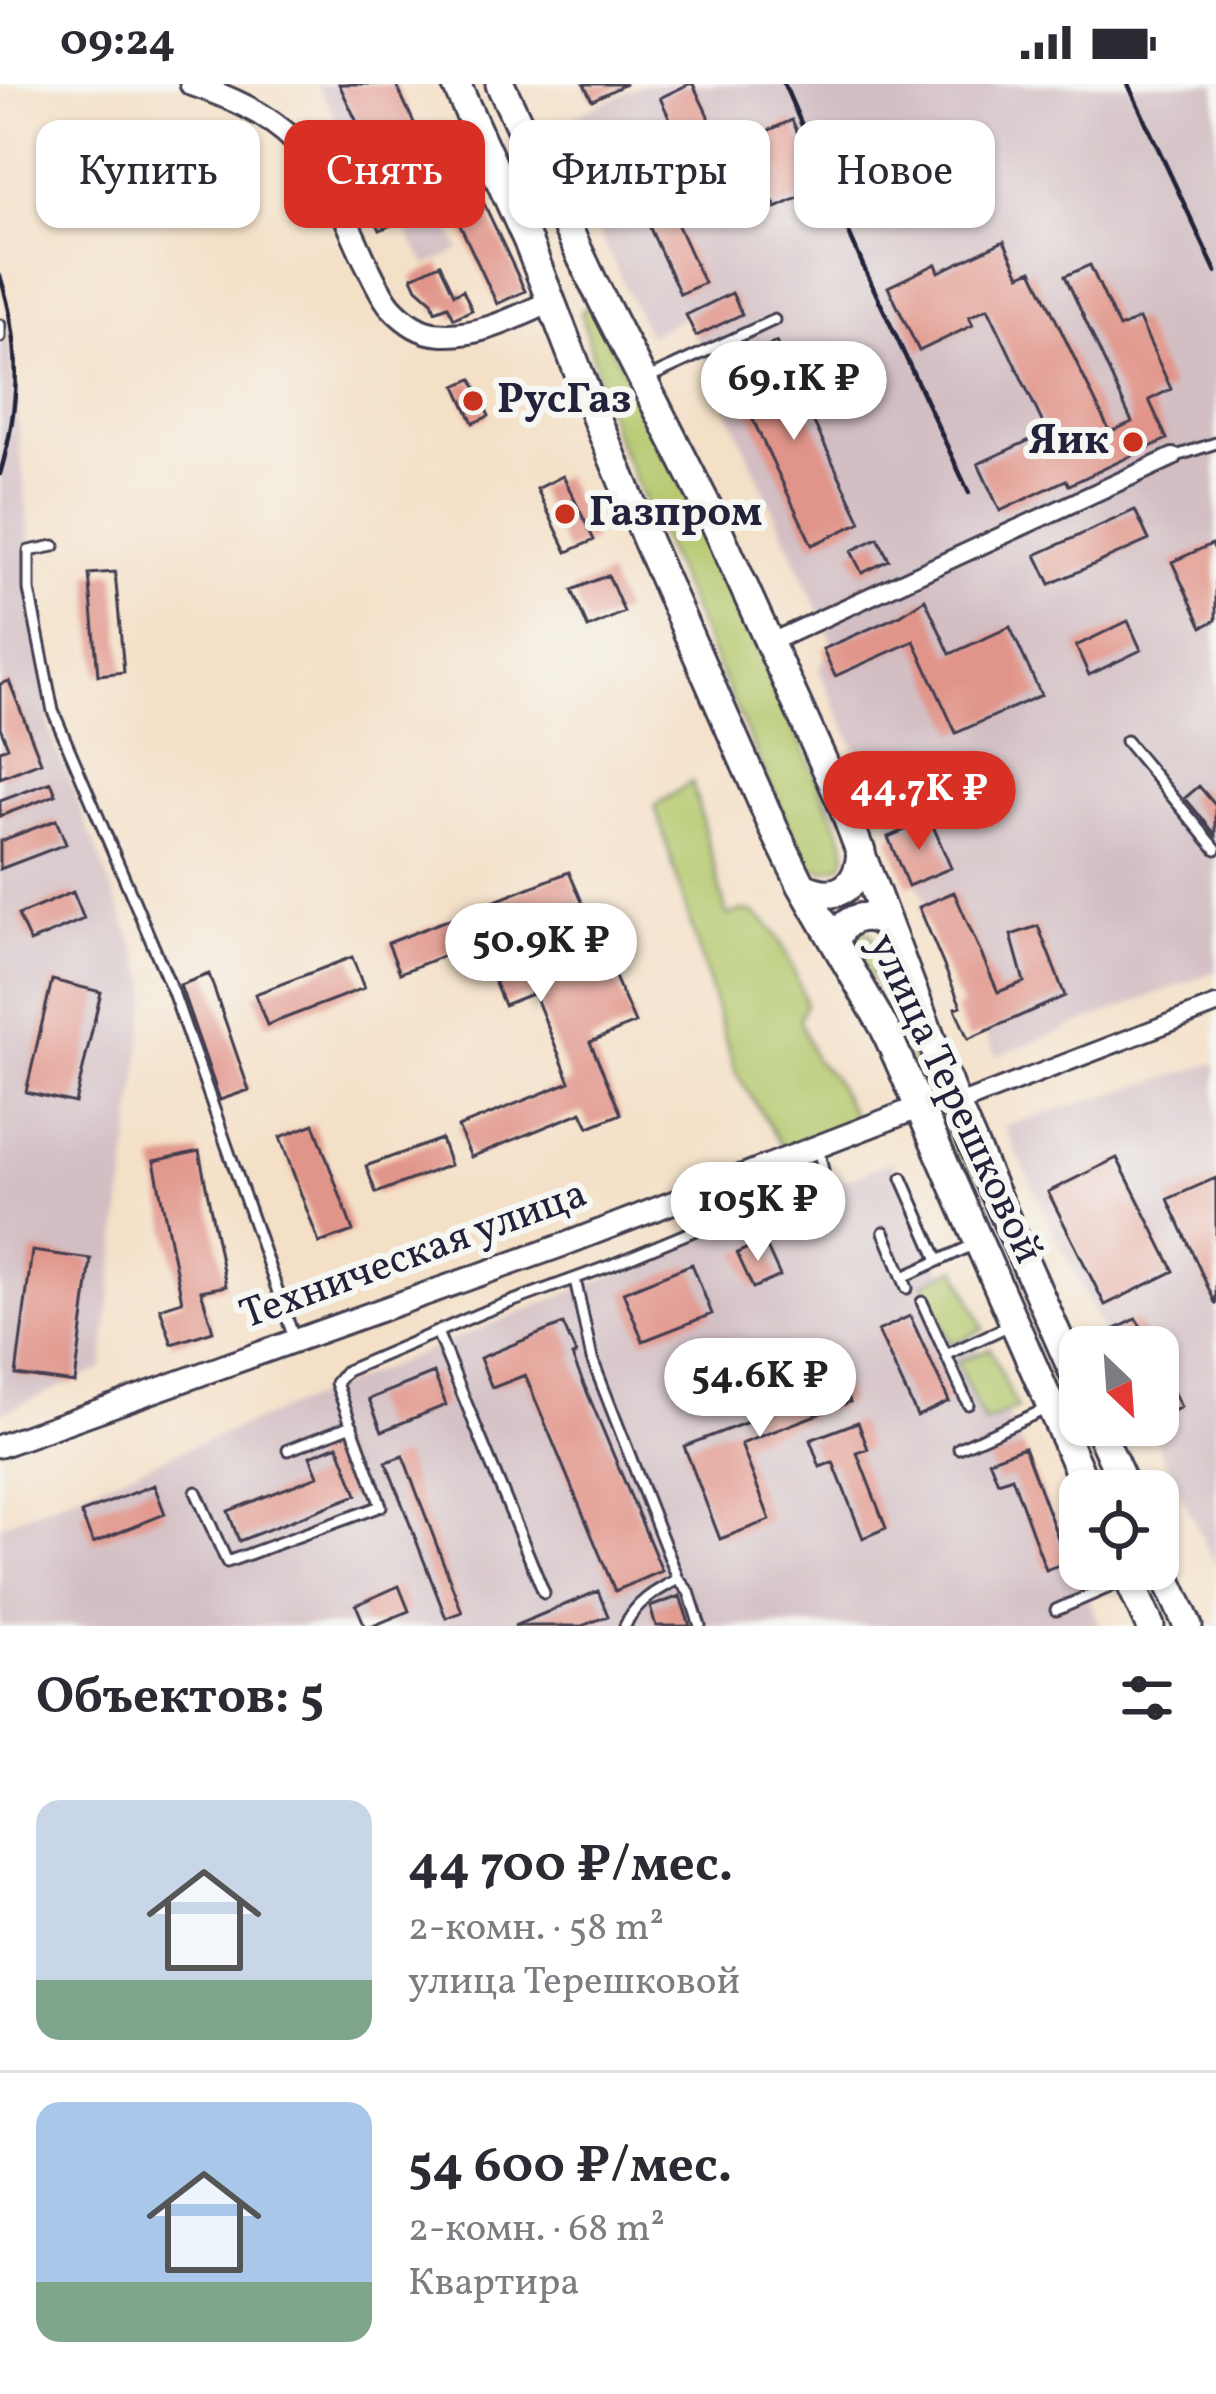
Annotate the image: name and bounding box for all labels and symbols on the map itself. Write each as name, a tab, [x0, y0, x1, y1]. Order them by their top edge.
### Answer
pin: 69.1K ₽	[683, 341, 905, 443]
place label: РусГаз	[497, 372, 632, 431]
marker: РусГаз	[460, 388, 486, 414]
place label: Яик	[1028, 413, 1109, 472]
marker: Яик	[1120, 429, 1146, 455]
place label: Газпром	[589, 485, 762, 544]
marker: Газпром	[552, 501, 578, 527]
pin: 44.7K ₽	[808, 751, 1030, 853]
pin: 50.9K ₽	[430, 903, 652, 1005]
street label: улица Терешковой	[852, 924, 1056, 1274]
pin: 105K ₽	[660, 1162, 856, 1264]
street label: Техническая улица	[232, 1166, 596, 1346]
north arrow	[1059, 1326, 1179, 1446]
pin: 54.6K ₽	[649, 1338, 871, 1440]

